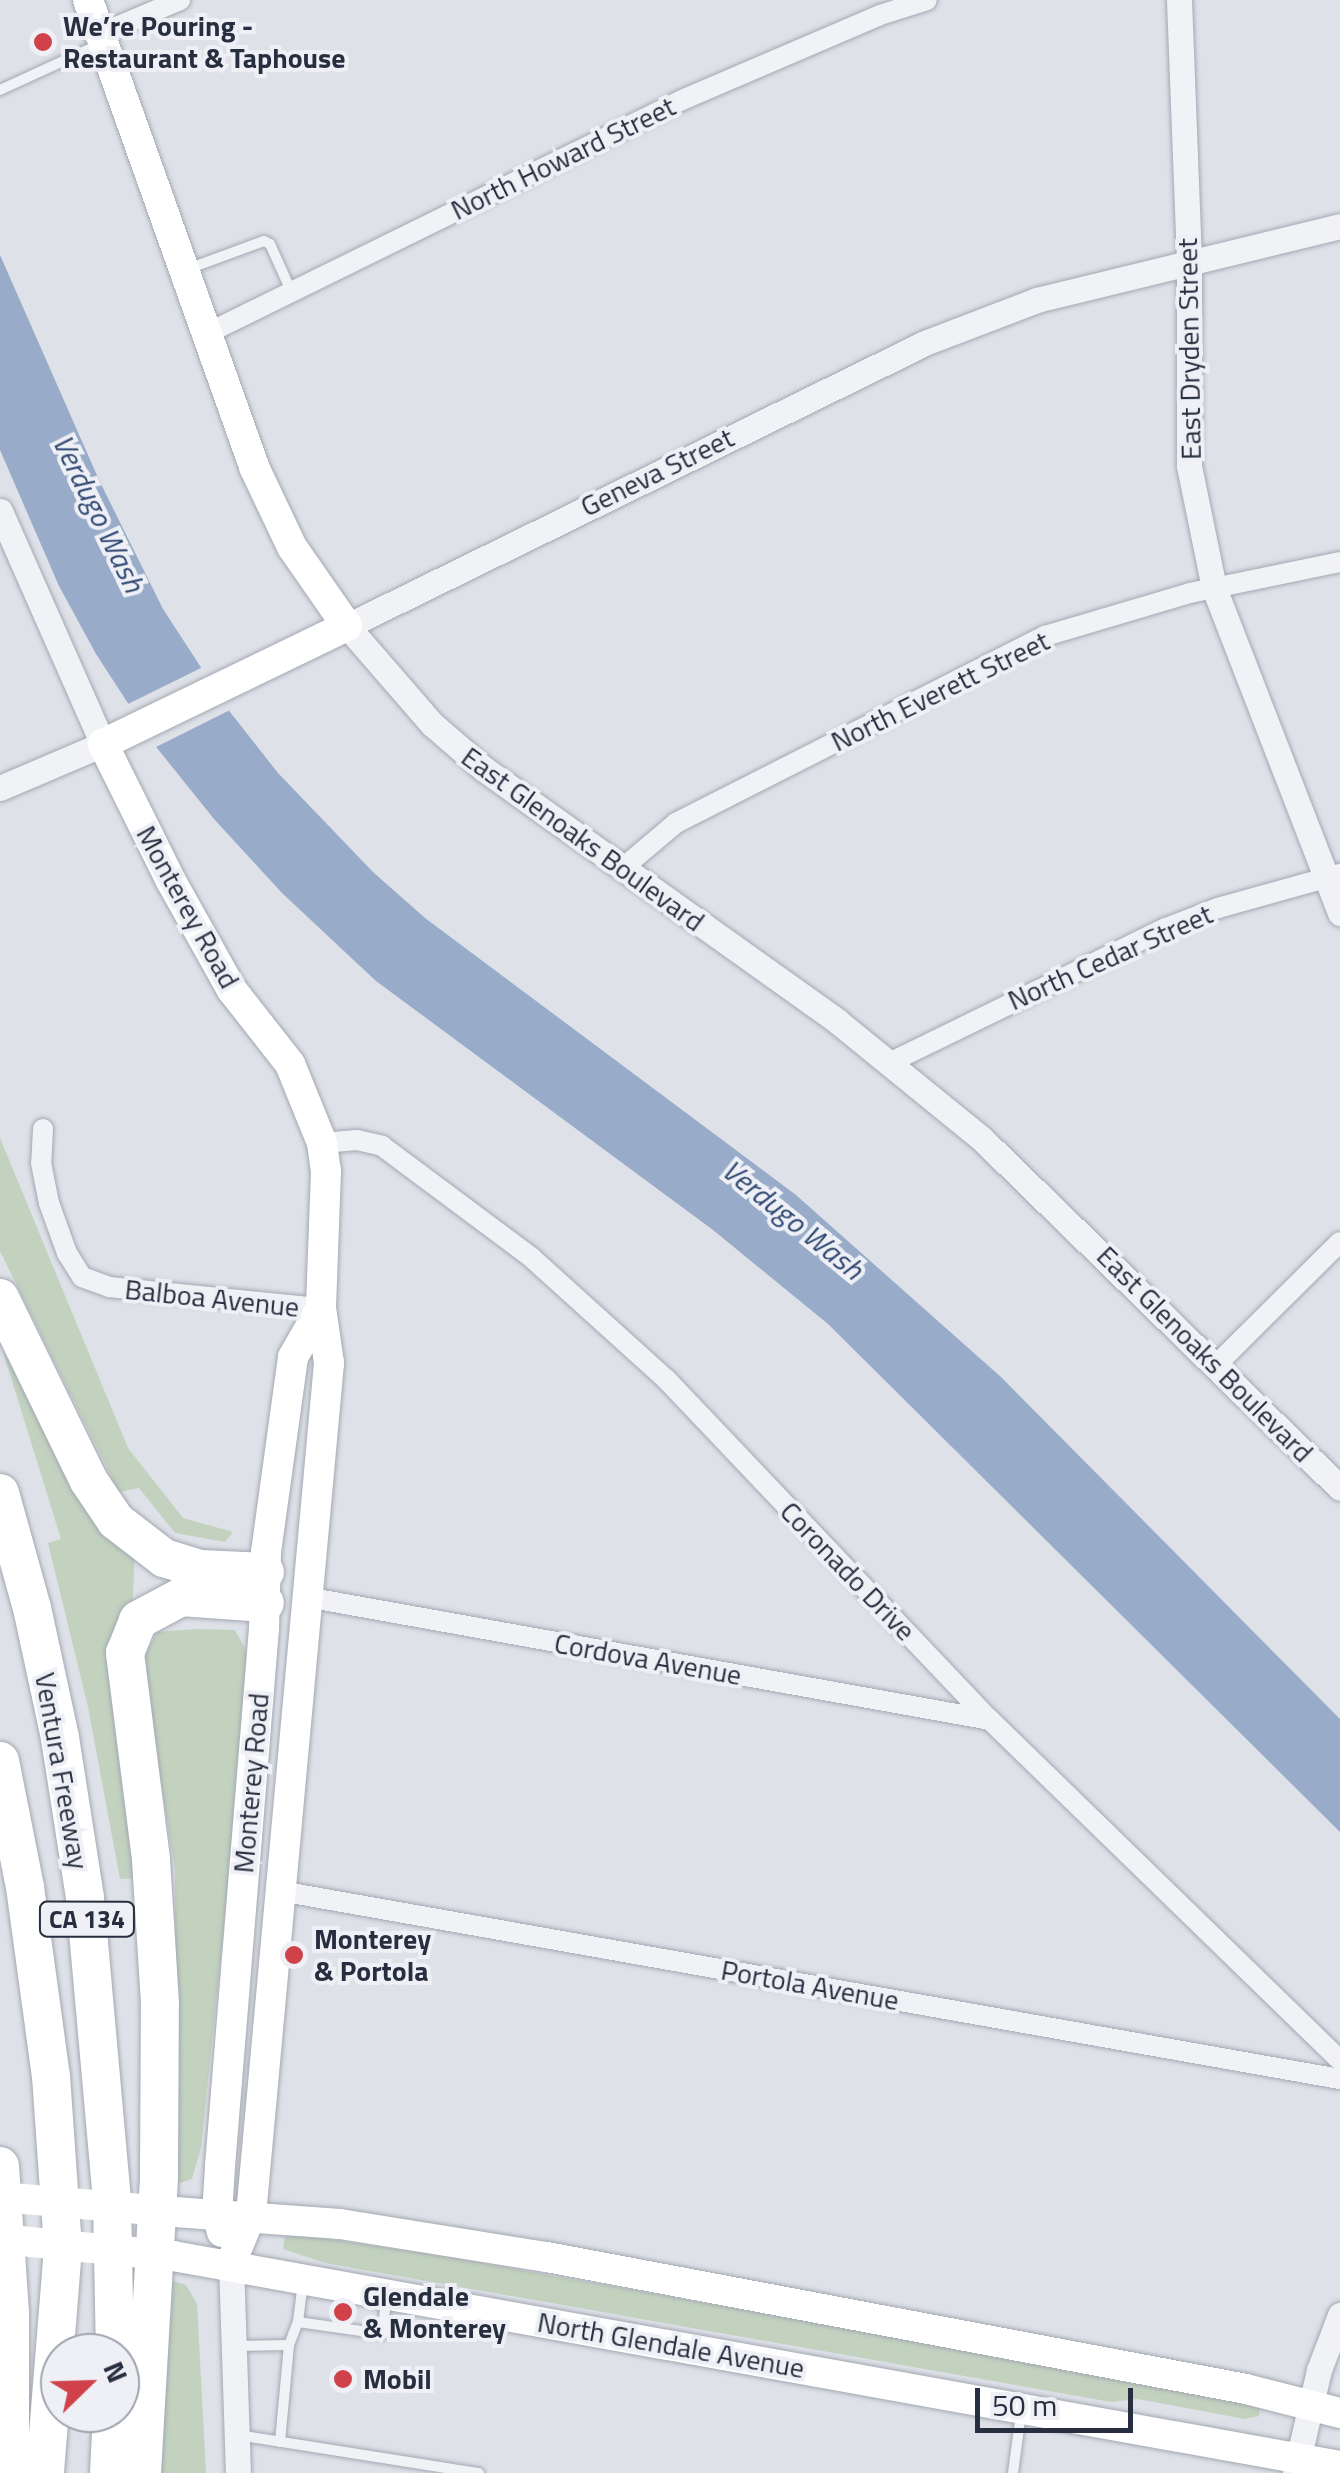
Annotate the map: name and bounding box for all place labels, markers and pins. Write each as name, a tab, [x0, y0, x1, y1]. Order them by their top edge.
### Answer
place label: We’re Pouring - Restaurant & Taphouse	[63, 9, 346, 75]
marker: We’re Pouring - Restaurant & Taphouse	[32, 31, 54, 53]
place label: Monterey & Portola	[314, 1922, 431, 1988]
marker: Monterey & Portola	[283, 1944, 305, 1966]
place label: Glendale & Monterey	[363, 2279, 506, 2345]
marker: Glendale & Monterey	[332, 2301, 354, 2323]
place label: Mobil	[363, 2362, 432, 2396]
marker: Mobil	[332, 2368, 354, 2390]

